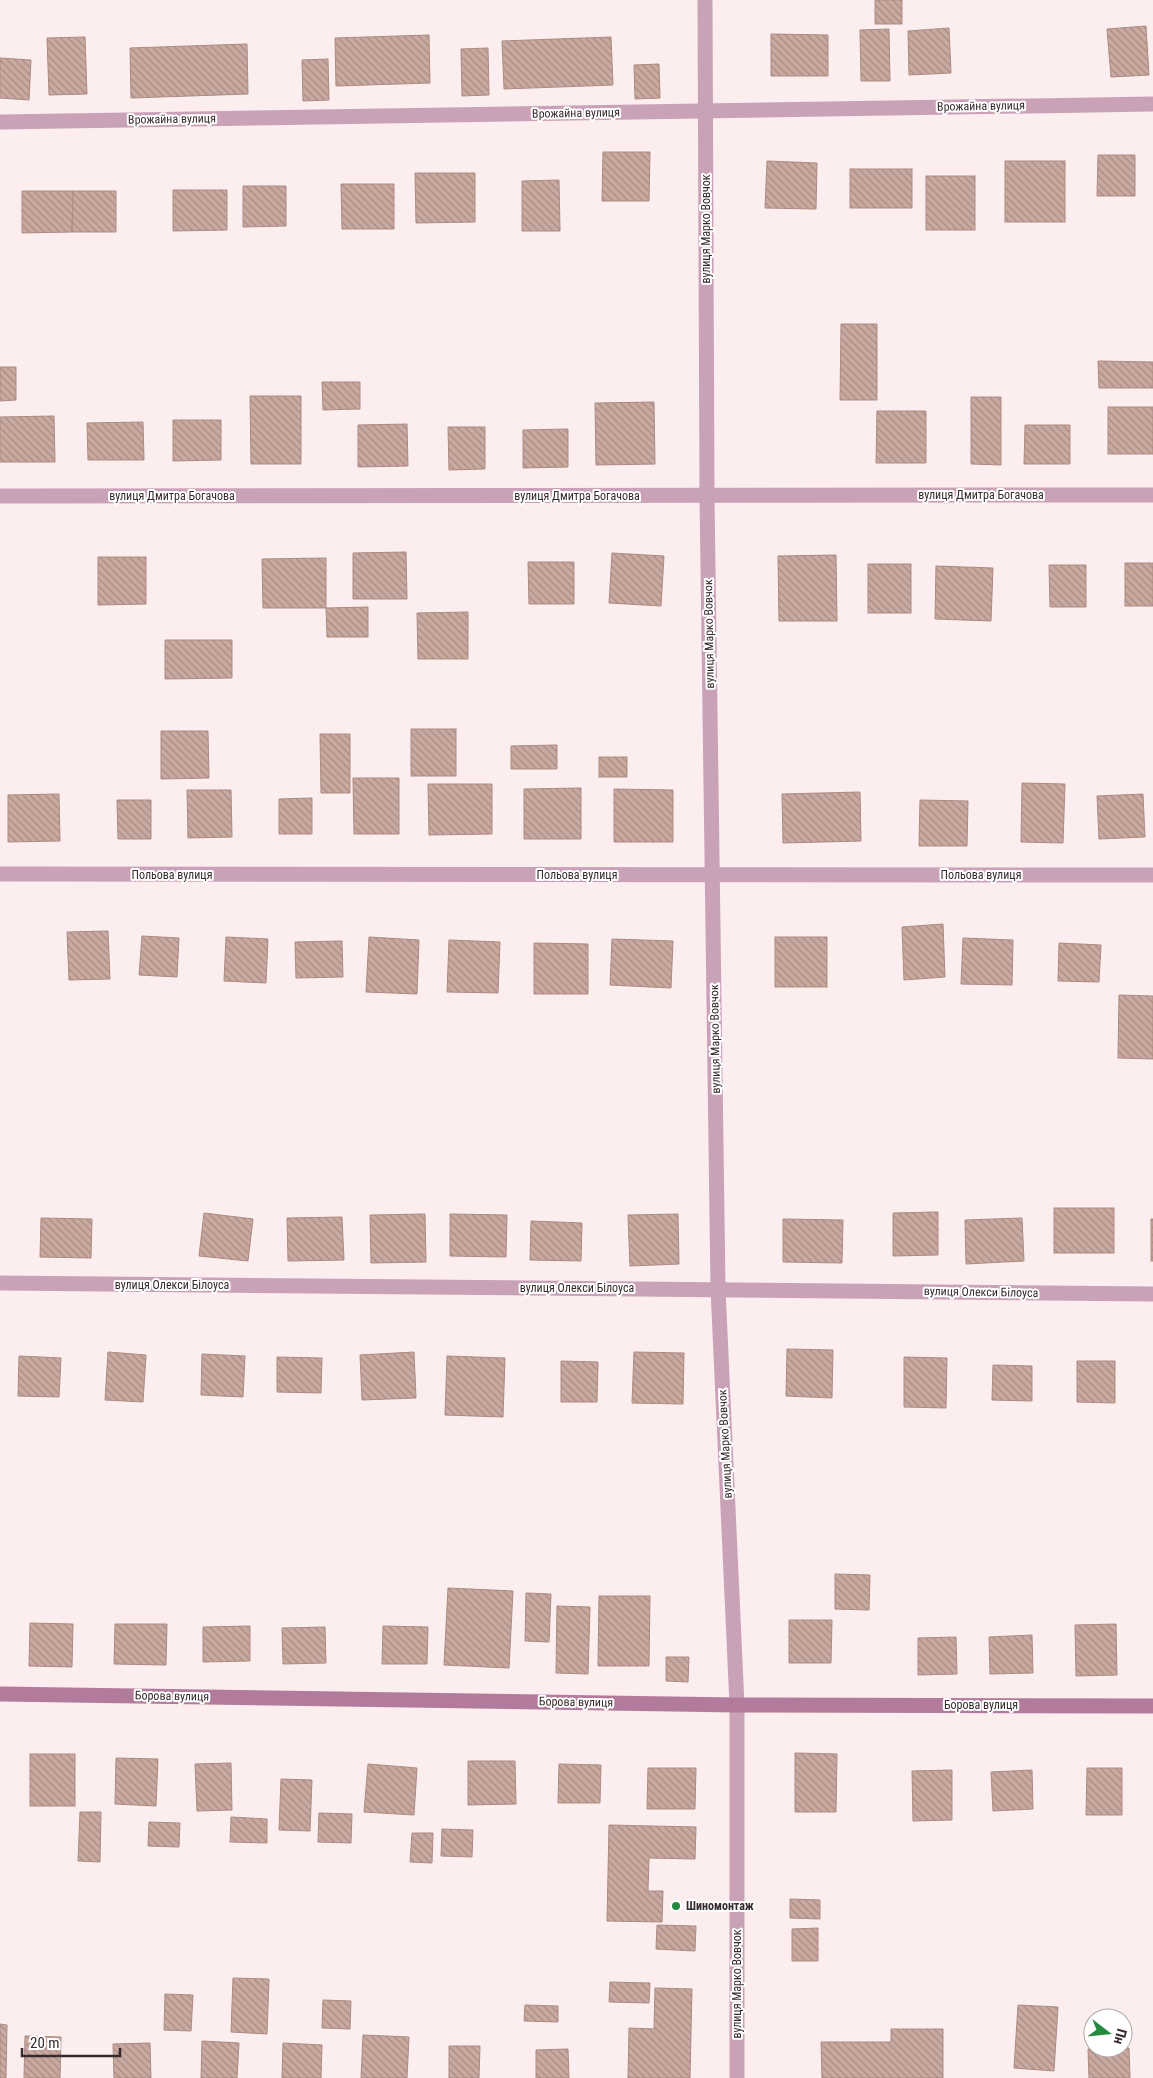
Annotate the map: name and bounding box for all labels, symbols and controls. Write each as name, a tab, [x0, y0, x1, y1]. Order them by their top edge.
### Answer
street label: Врожайна вулиця	[937, 98, 1025, 114]
street label: Врожайна вулиця	[532, 105, 620, 121]
street label: Врожайна вулиця	[128, 111, 216, 127]
street label: вулиця Марко Вовчок	[699, 174, 713, 284]
street label: вулиця Дмитра Богачова	[918, 488, 1044, 502]
street label: вулиця Дмитра Богачова	[109, 489, 235, 503]
street label: вулиця Дмитра Богачова	[514, 489, 640, 503]
street label: вулиця Марко Вовчок	[701, 579, 717, 689]
street label: Польова вулиця	[132, 868, 212, 882]
street label: Польова вулиця	[537, 868, 617, 882]
street label: Польова вулиця	[941, 868, 1021, 882]
street label: вулиця Марко Вовчок	[707, 984, 723, 1094]
street label: вулиця Олекси Білоуса	[115, 1278, 230, 1292]
street label: вулиця Олекси Білоуса	[520, 1281, 635, 1295]
street label: вулиця Олекси Білоуса	[924, 1284, 1039, 1300]
street label: вулиця Марко Вовчок	[715, 1389, 735, 1499]
street label: Борова вулиця	[135, 1688, 209, 1704]
street label: Борова вулиця	[539, 1694, 613, 1710]
street label: Борова вулиця	[944, 1698, 1018, 1712]
place label: Шиномонтаж	[686, 1899, 754, 1913]
marker: Шиномонтаж	[670, 1900, 682, 1912]
street label: вулиця Марко Вовчок	[730, 1929, 744, 2039]
north arrow	[1083, 2008, 1133, 2058]
scale bar	[22, 2026, 120, 2058]
text: Пн	[1111, 2027, 1130, 2046]
text: 20 m	[30, 2034, 60, 2052]

